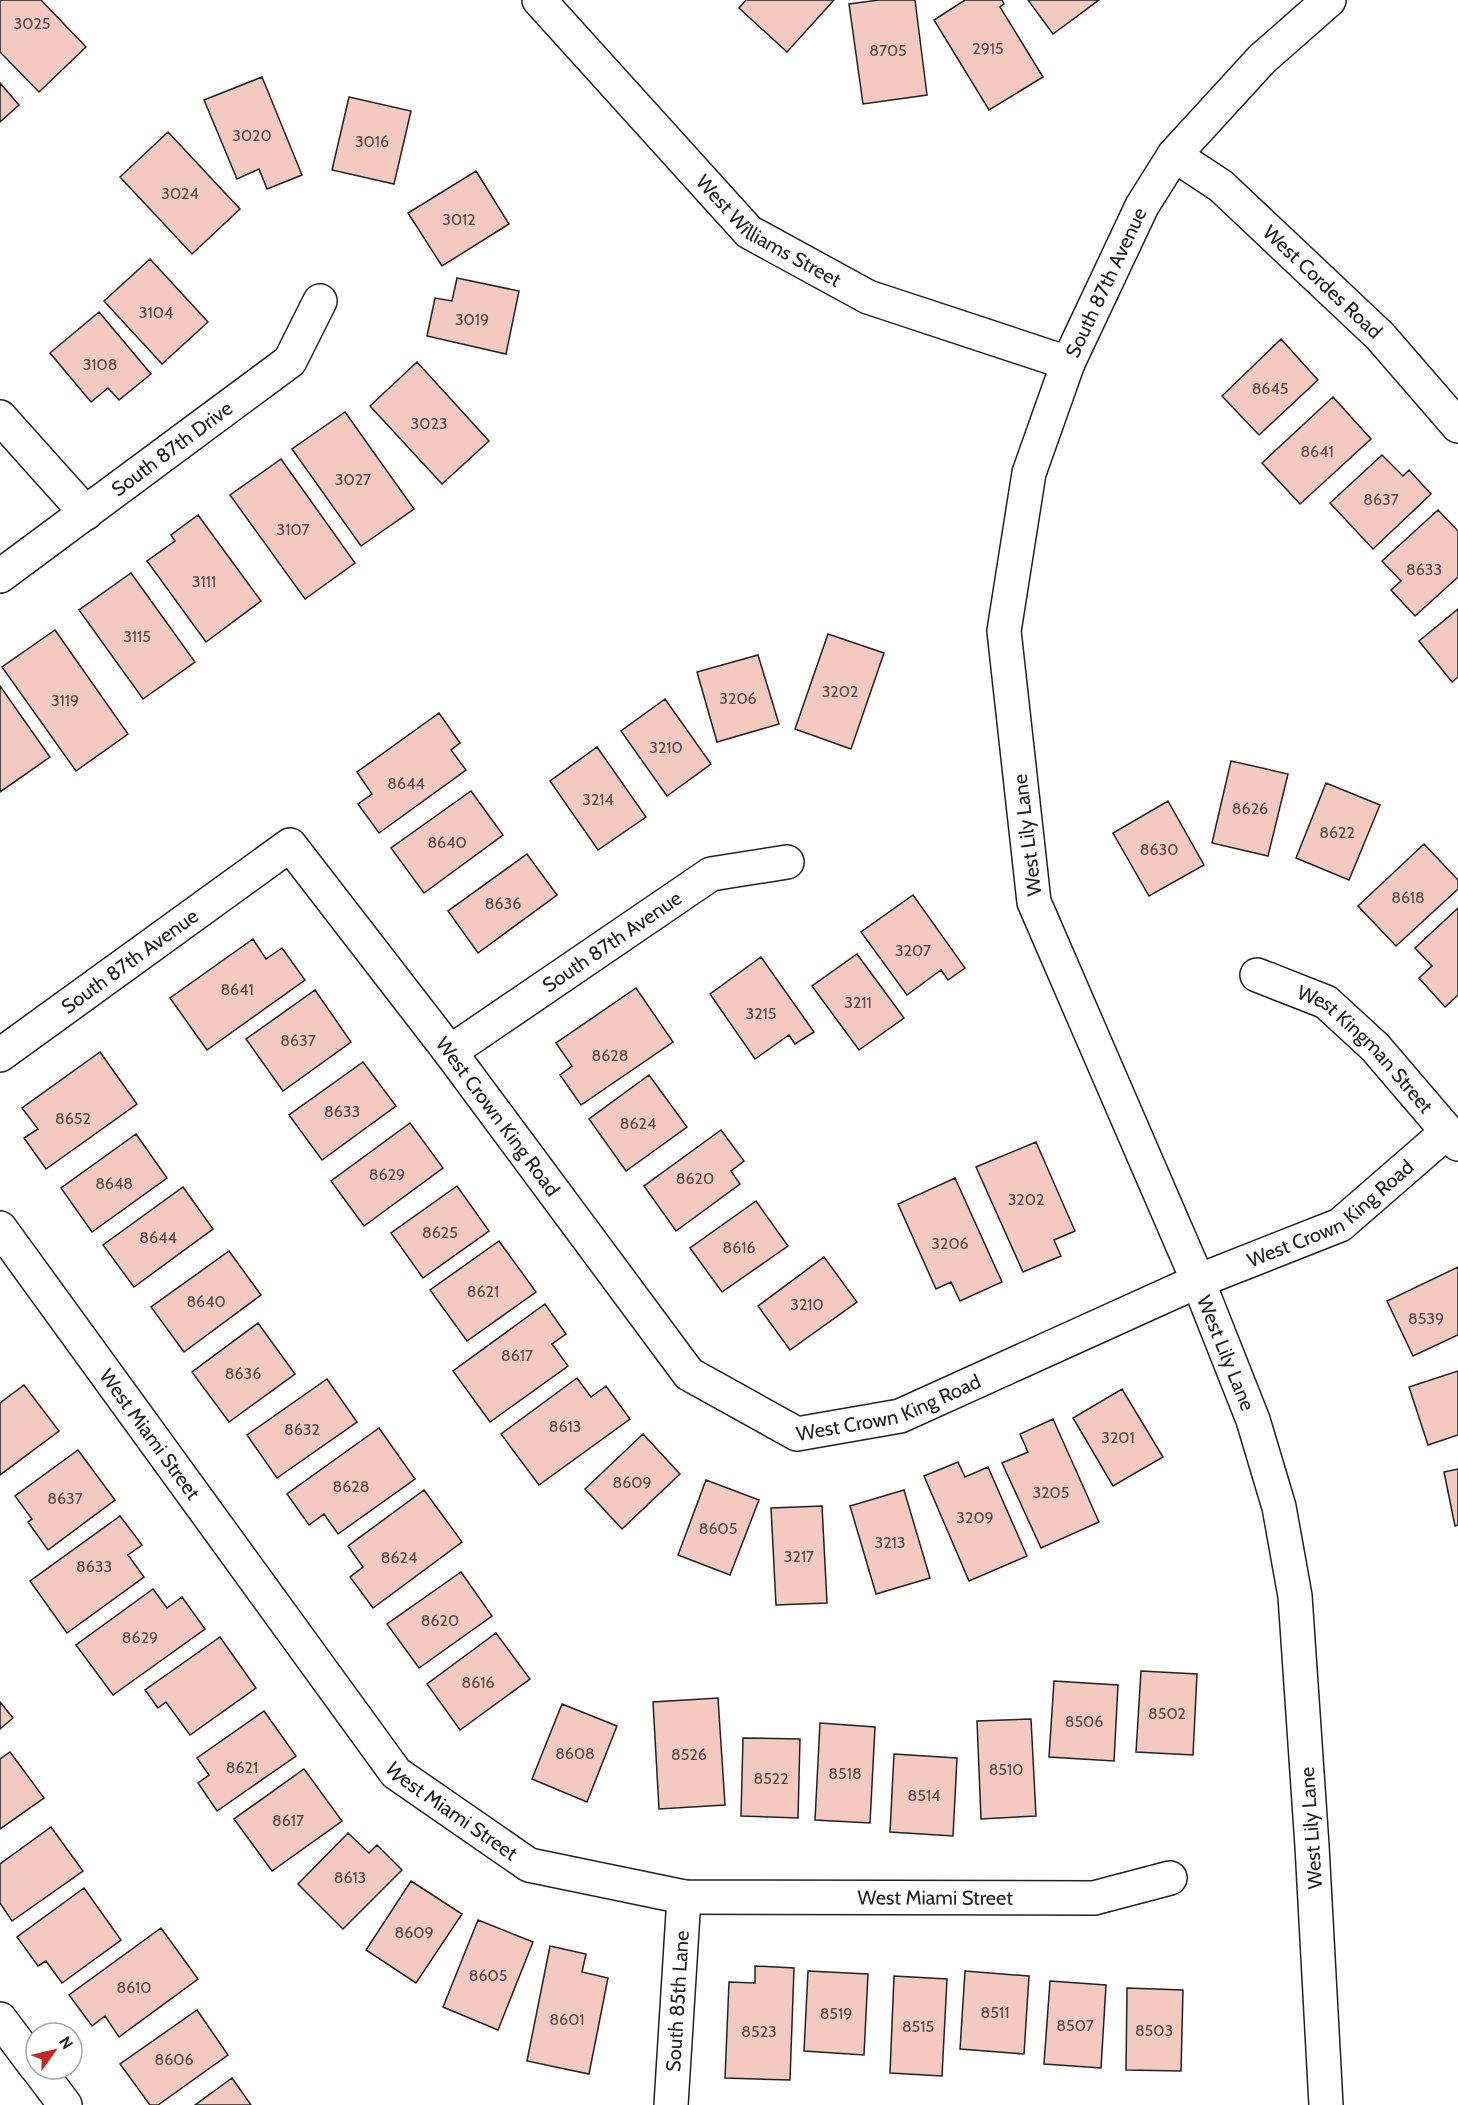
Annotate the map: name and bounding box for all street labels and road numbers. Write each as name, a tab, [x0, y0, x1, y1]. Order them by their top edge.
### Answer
street label: West Williams Street	[691, 170, 845, 292]
street label: South 87th Avenue	[1060, 204, 1152, 361]
street label: West Cordes Road	[1258, 220, 1387, 344]
street label: South 87th Drive	[107, 396, 237, 501]
street label: West Lily Lane	[1008, 773, 1046, 897]
street label: South 87th Avenue	[538, 886, 686, 997]
street label: South 87th Avenue	[57, 904, 203, 1019]
street label: West Kingman Street	[1294, 980, 1438, 1118]
street label: West Crown King Road	[431, 1032, 565, 1201]
street label: West Crown King Road	[1244, 1155, 1419, 1272]
street label: West Lily Lane	[1192, 1292, 1260, 1414]
street label: West Miami Street	[94, 1364, 205, 1504]
street label: West Crown King Road	[795, 1369, 985, 1446]
street label: West Miami Street	[380, 1757, 522, 1866]
street label: West Lily Lane	[1295, 1766, 1327, 1890]
street label: West Miami Street	[858, 1885, 1013, 1910]
street label: South 85th Lane	[661, 1930, 694, 2073]

